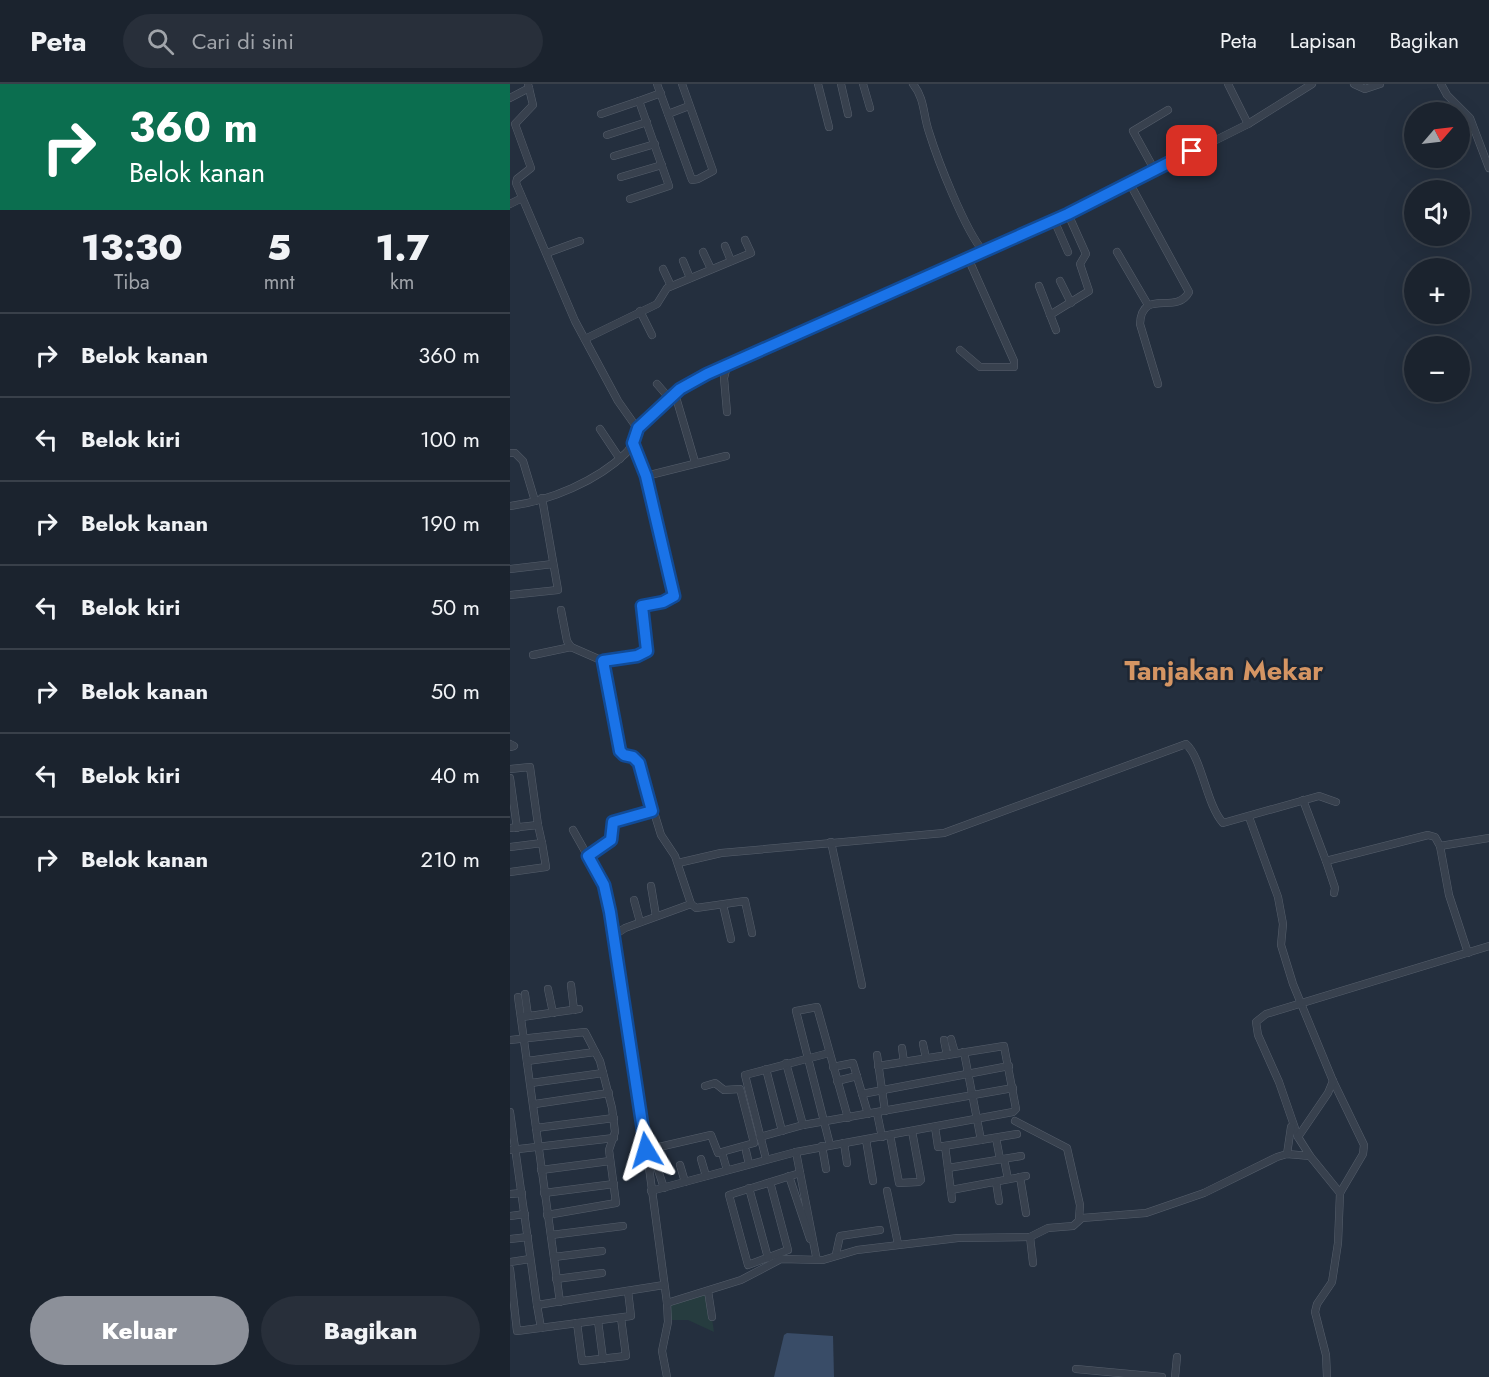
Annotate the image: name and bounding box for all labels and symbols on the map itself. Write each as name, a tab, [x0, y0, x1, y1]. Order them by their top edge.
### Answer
north arrow	[1404, 102, 1470, 168]
pin	[1166, 125, 1217, 176]
district label: Tanjakan Mekar	[1125, 651, 1323, 690]
position arrow	[614, 1118, 678, 1182]

